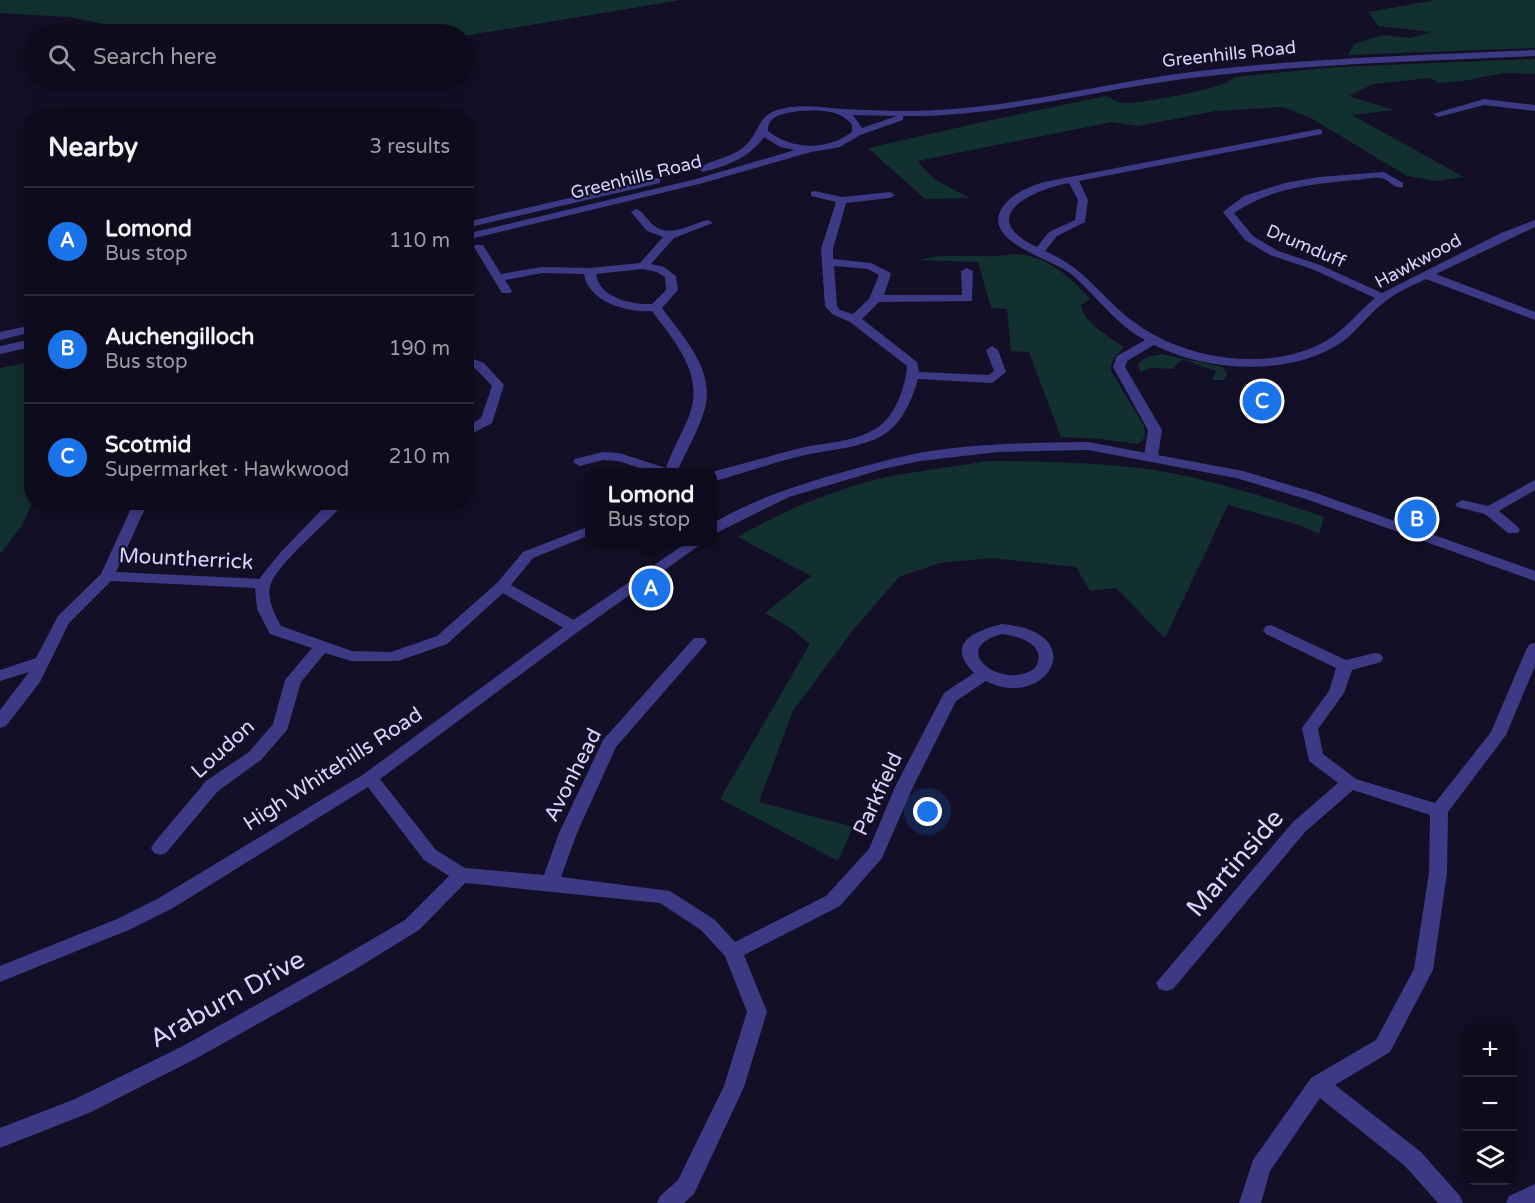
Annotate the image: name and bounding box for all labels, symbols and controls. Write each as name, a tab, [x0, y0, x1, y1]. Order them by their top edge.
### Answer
search box	[24, 24, 474, 90]
street label: Greenhills Road	[1161, 36, 1297, 72]
icon: search	[45, 41, 78, 74]
text: Search here	[93, 44, 217, 70]
text: Nearby	[48, 132, 138, 163]
text: 3 results	[370, 135, 450, 159]
street label: Greenhills Road	[568, 150, 704, 204]
text: Lomond	[105, 216, 192, 242]
street label: Drumduff	[1263, 219, 1349, 273]
text: A	[60, 229, 75, 253]
text: 110 m	[389, 229, 450, 253]
street label: Hawkwood	[1371, 229, 1465, 293]
text: Bus stop	[105, 242, 188, 266]
text: Auchengilloch	[105, 324, 254, 350]
text: B	[61, 337, 74, 361]
text: 190 m	[389, 337, 450, 361]
text: Bus stop	[105, 350, 188, 374]
pin: C	[1242, 378, 1282, 424]
text: Scotmid	[105, 432, 191, 458]
text: C	[61, 445, 74, 469]
text: 210 m	[389, 445, 450, 469]
text: Supermarket · Hawkwood	[105, 458, 349, 482]
popup	[585, 468, 717, 546]
text: Lomond	[608, 482, 694, 508]
pin: B	[1398, 496, 1436, 542]
text: Bus stop	[608, 508, 690, 532]
street label: Mountherrick	[118, 543, 254, 575]
pin: A	[632, 566, 670, 610]
street label: High Whitehills Road	[239, 702, 427, 836]
street label: Loudon	[186, 714, 260, 784]
street label: Avonhead	[539, 724, 607, 826]
street label: Parkfield	[848, 749, 908, 839]
your location	[913, 797, 942, 826]
street label: Martinside	[1180, 803, 1290, 923]
street label: Araburn Drive	[144, 944, 310, 1054]
map controls	[1463, 1023, 1517, 1185]
button: +	[1463, 1023, 1517, 1077]
button: −	[1463, 1077, 1517, 1131]
button: layers	[1463, 1131, 1517, 1185]

